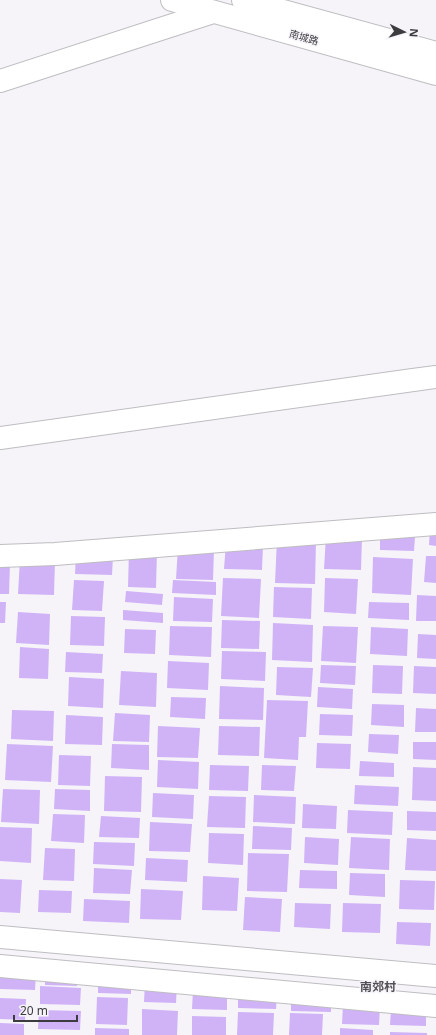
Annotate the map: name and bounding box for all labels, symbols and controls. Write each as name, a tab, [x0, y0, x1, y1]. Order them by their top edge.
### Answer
north arrow	[384, 12, 424, 52]
street label: 南城路	[288, 26, 320, 48]
text: N	[407, 28, 422, 38]
district label: 南郊村	[360, 978, 396, 995]
scale bar	[14, 997, 77, 1023]
text: 20 m	[20, 1002, 48, 1019]

